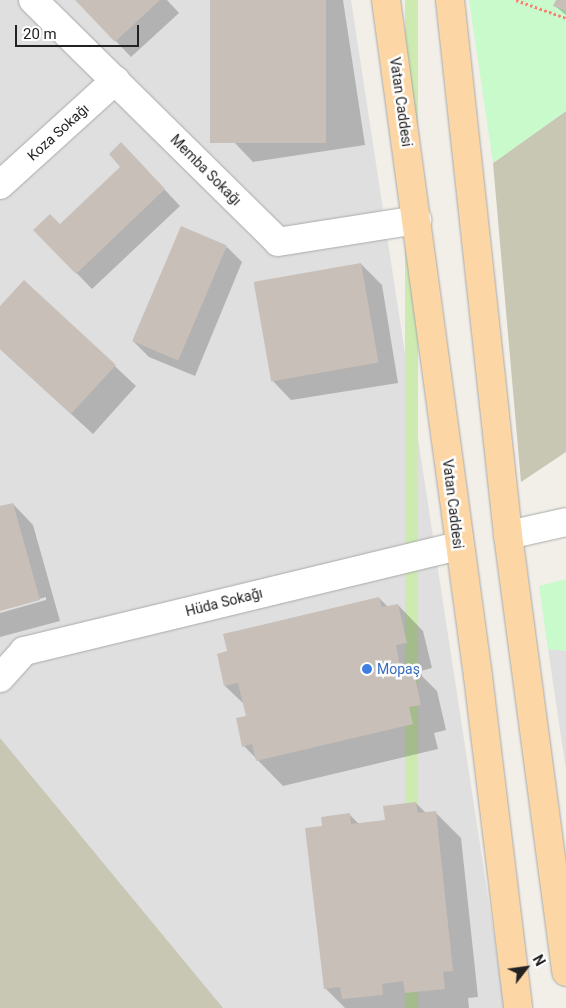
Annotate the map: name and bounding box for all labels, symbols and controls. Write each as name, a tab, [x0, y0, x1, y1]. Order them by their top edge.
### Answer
scale bar	[18, 15, 141, 47]
text: 20 m	[23, 25, 57, 43]
street label: Vatan Caddesi	[386, 56, 416, 148]
street label: Koza Sokağı	[24, 100, 92, 164]
street label: Memba Sokağı	[167, 131, 245, 209]
street label: Vatan Caddesi	[439, 458, 467, 550]
street label: Hüda Sokağı	[184, 584, 264, 620]
place label: Mopaş	[377, 661, 420, 677]
marker: Mopaş	[361, 663, 373, 675]
north arrow	[501, 943, 551, 993]
text: N	[530, 952, 548, 969]

